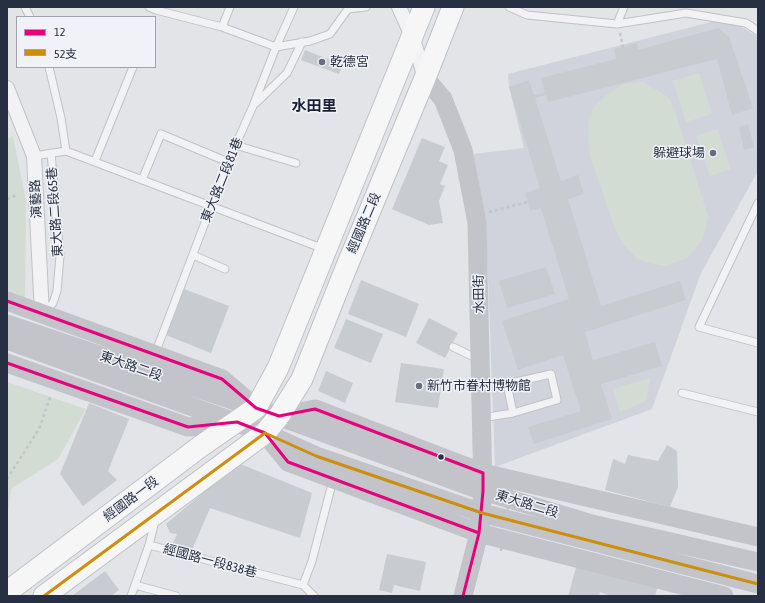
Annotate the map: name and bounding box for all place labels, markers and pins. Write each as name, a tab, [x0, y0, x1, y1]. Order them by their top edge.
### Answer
place label: 乾德宮	[330, 54, 369, 70]
marker: 乾德宮	[317, 57, 327, 67]
place label: 躲避球場	[653, 145, 705, 161]
marker: 躲避球場	[708, 148, 718, 158]
place label: 新竹市眷村博物館	[427, 378, 531, 394]
marker: 新竹市眷村博物館	[414, 381, 424, 391]
unlabelled marker	[436, 452, 446, 462]

